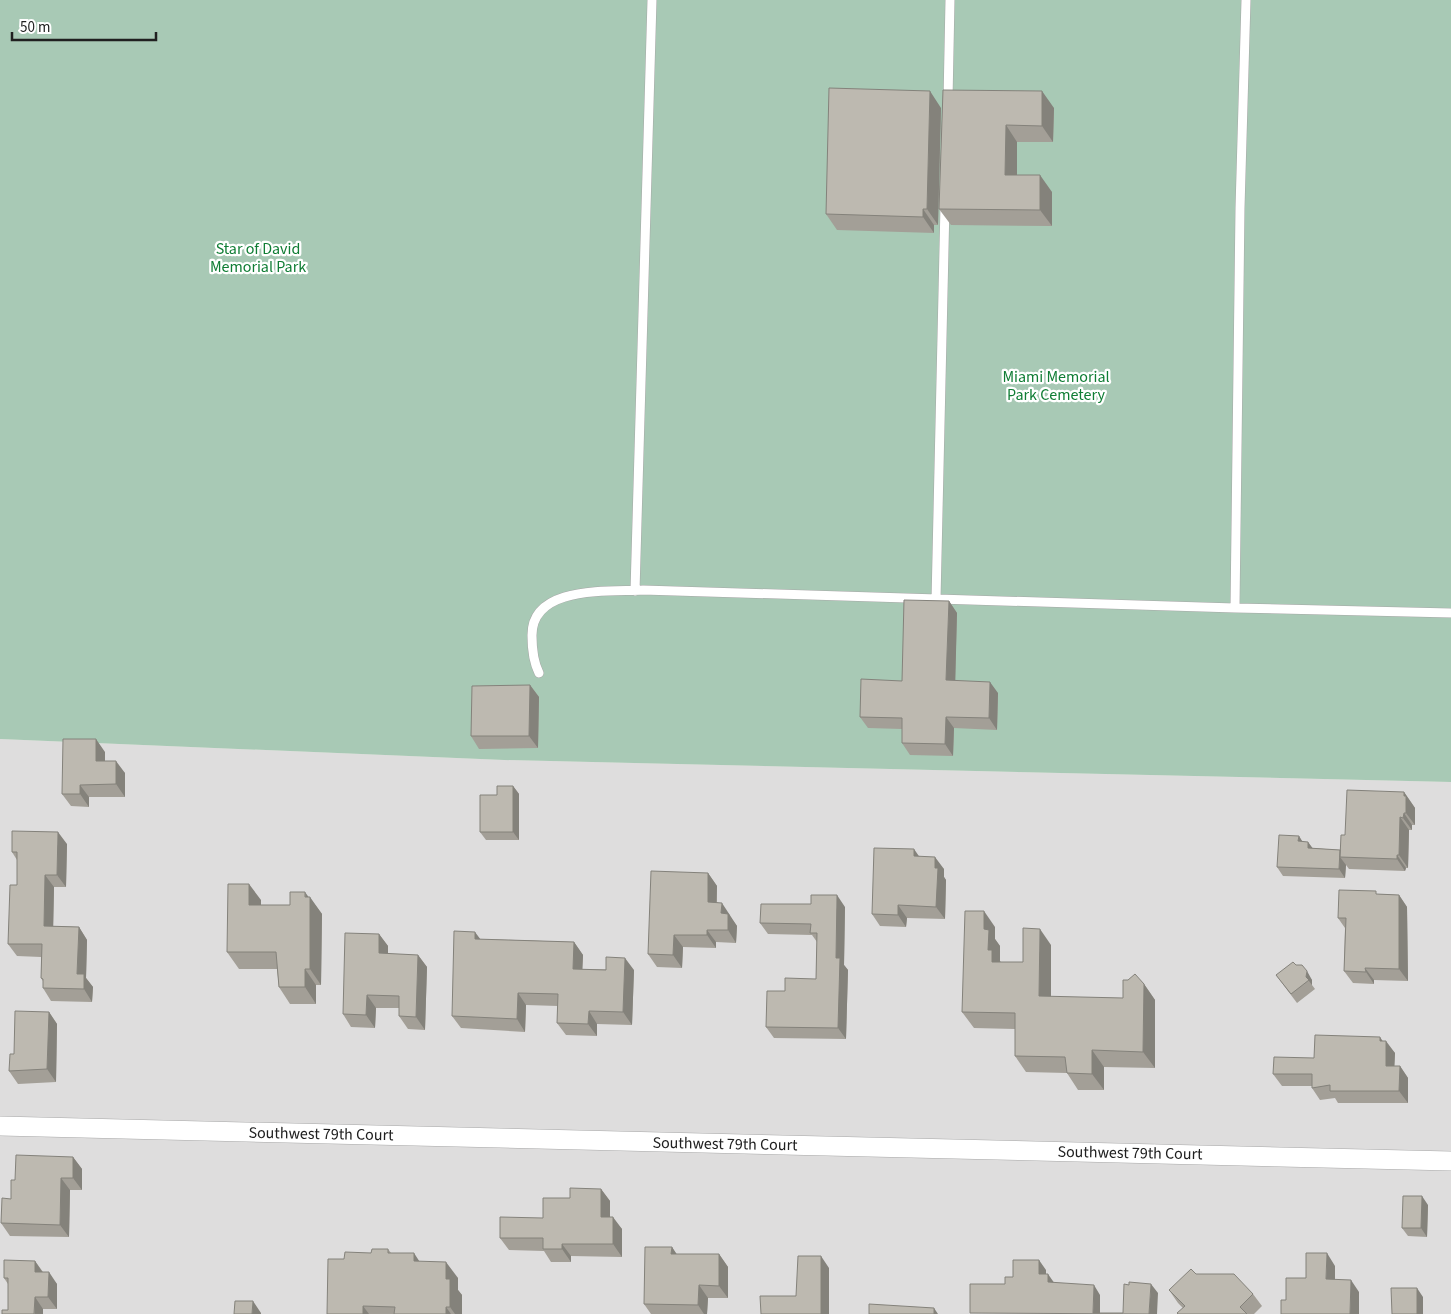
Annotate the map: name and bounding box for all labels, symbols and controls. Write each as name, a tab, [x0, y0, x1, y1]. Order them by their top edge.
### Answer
scale bar	[12, 10, 156, 42]
text: 50 m	[20, 17, 50, 38]
park label: Star of David Memorial Park	[210, 238, 306, 278]
park label: Miami Memorial Park Cemetery	[1002, 366, 1110, 406]
street label: Southwest 79th Court	[248, 1122, 394, 1146]
street label: Southwest 79th Court	[652, 1132, 798, 1156]
street label: Southwest 79th Court	[1057, 1141, 1203, 1165]

